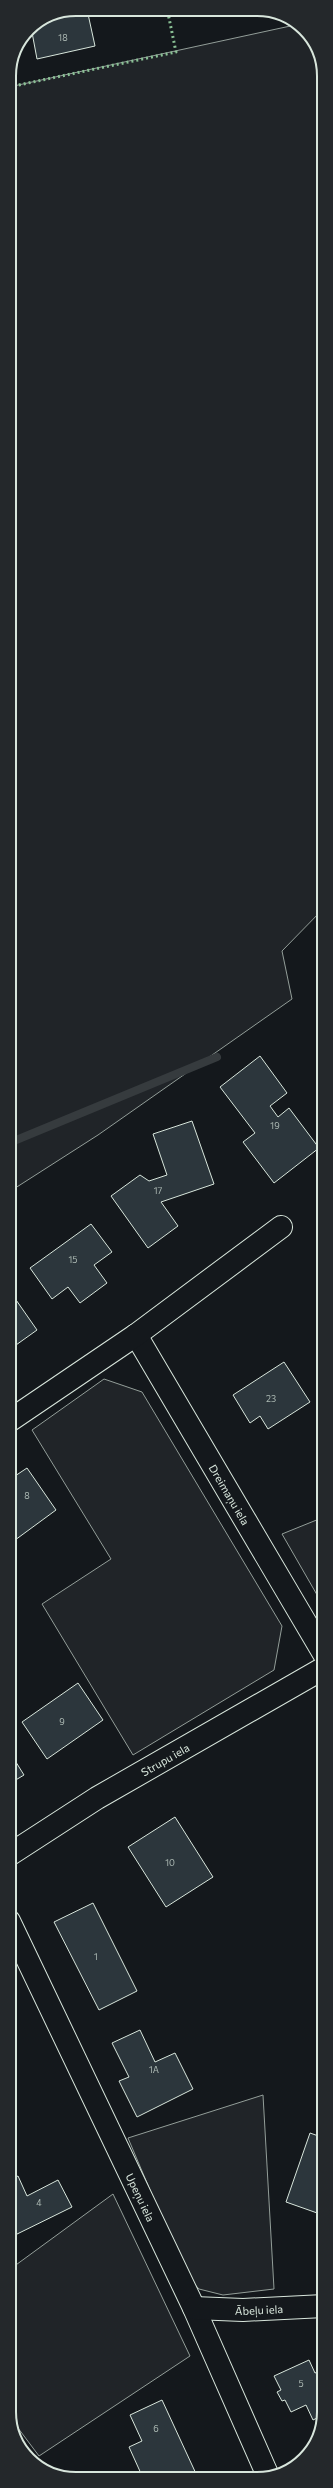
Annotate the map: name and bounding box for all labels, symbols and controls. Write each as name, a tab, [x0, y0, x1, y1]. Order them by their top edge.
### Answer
house number: 18	[58, 32, 68, 43]
house number: 19	[270, 1120, 280, 1131]
house number: 17	[154, 1185, 163, 1196]
house number: 15	[68, 1254, 78, 1265]
house number: 23	[266, 1393, 276, 1404]
street label: Dreimaņu iela	[207, 1462, 253, 1527]
house number: 8	[24, 1490, 30, 1501]
house number: 9	[59, 1716, 65, 1727]
street label: Strupu iela	[138, 1740, 191, 1778]
house number: 10	[165, 1857, 175, 1868]
house number: 1	[94, 1951, 98, 1962]
house number: 1A	[149, 2064, 159, 2075]
street label: Upeņu iela	[124, 2171, 158, 2223]
house number: 4	[36, 2197, 42, 2208]
street label: Ābeļu iela	[235, 2302, 283, 2318]
house number: 5	[298, 2378, 304, 2389]
house number: 6	[153, 2423, 159, 2434]

